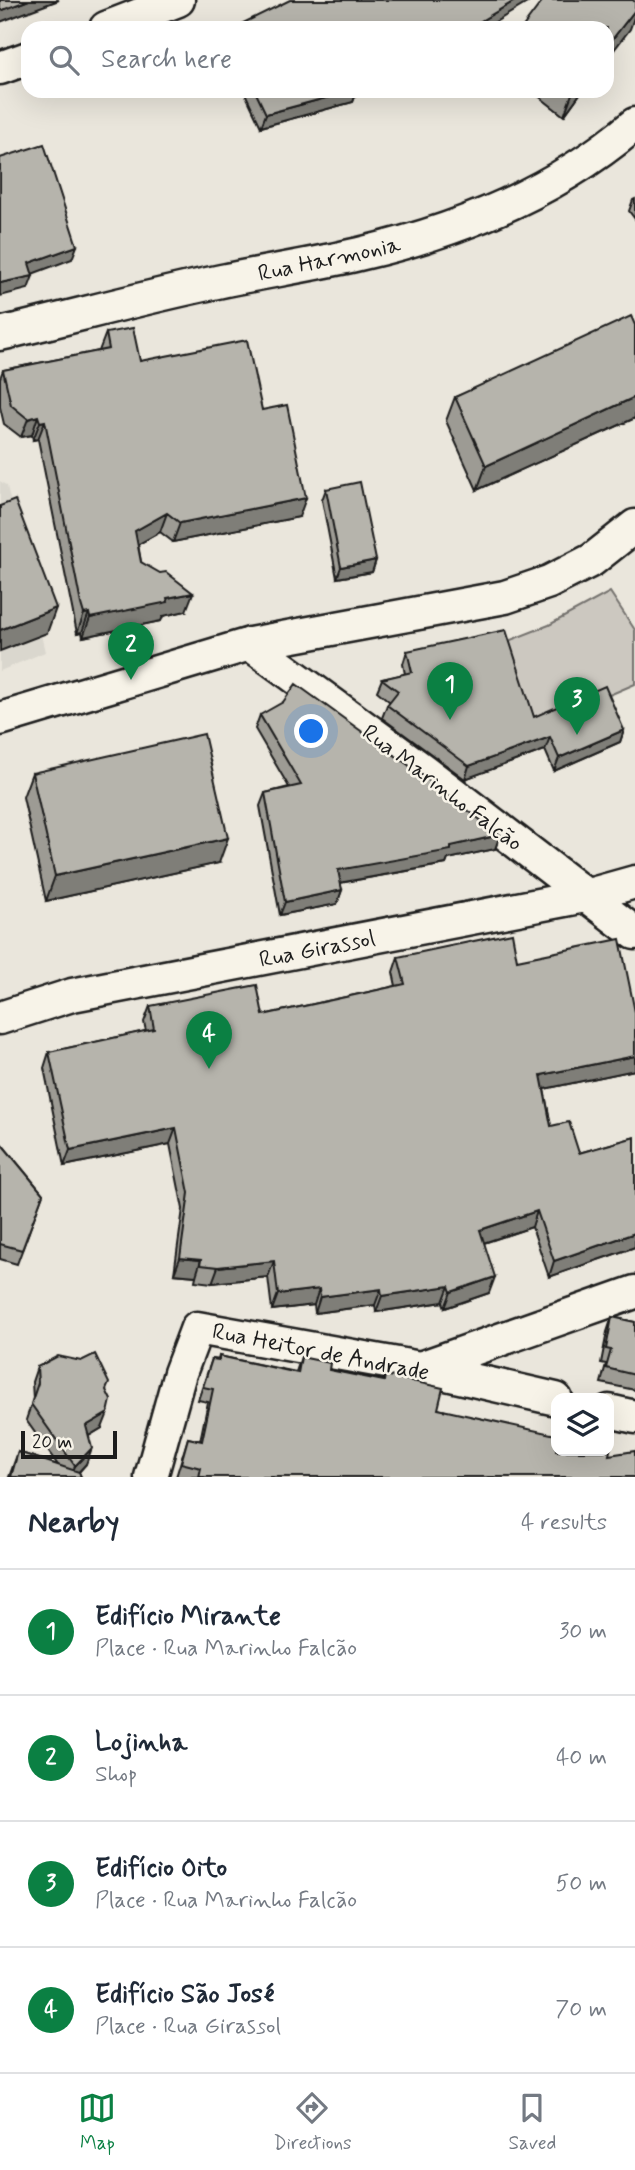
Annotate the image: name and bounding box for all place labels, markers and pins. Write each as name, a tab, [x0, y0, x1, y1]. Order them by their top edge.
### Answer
pin: 2	[108, 622, 154, 680]
pin: 1	[427, 662, 473, 720]
pin: 3	[554, 677, 600, 735]
pin: 4	[186, 1011, 232, 1069]

